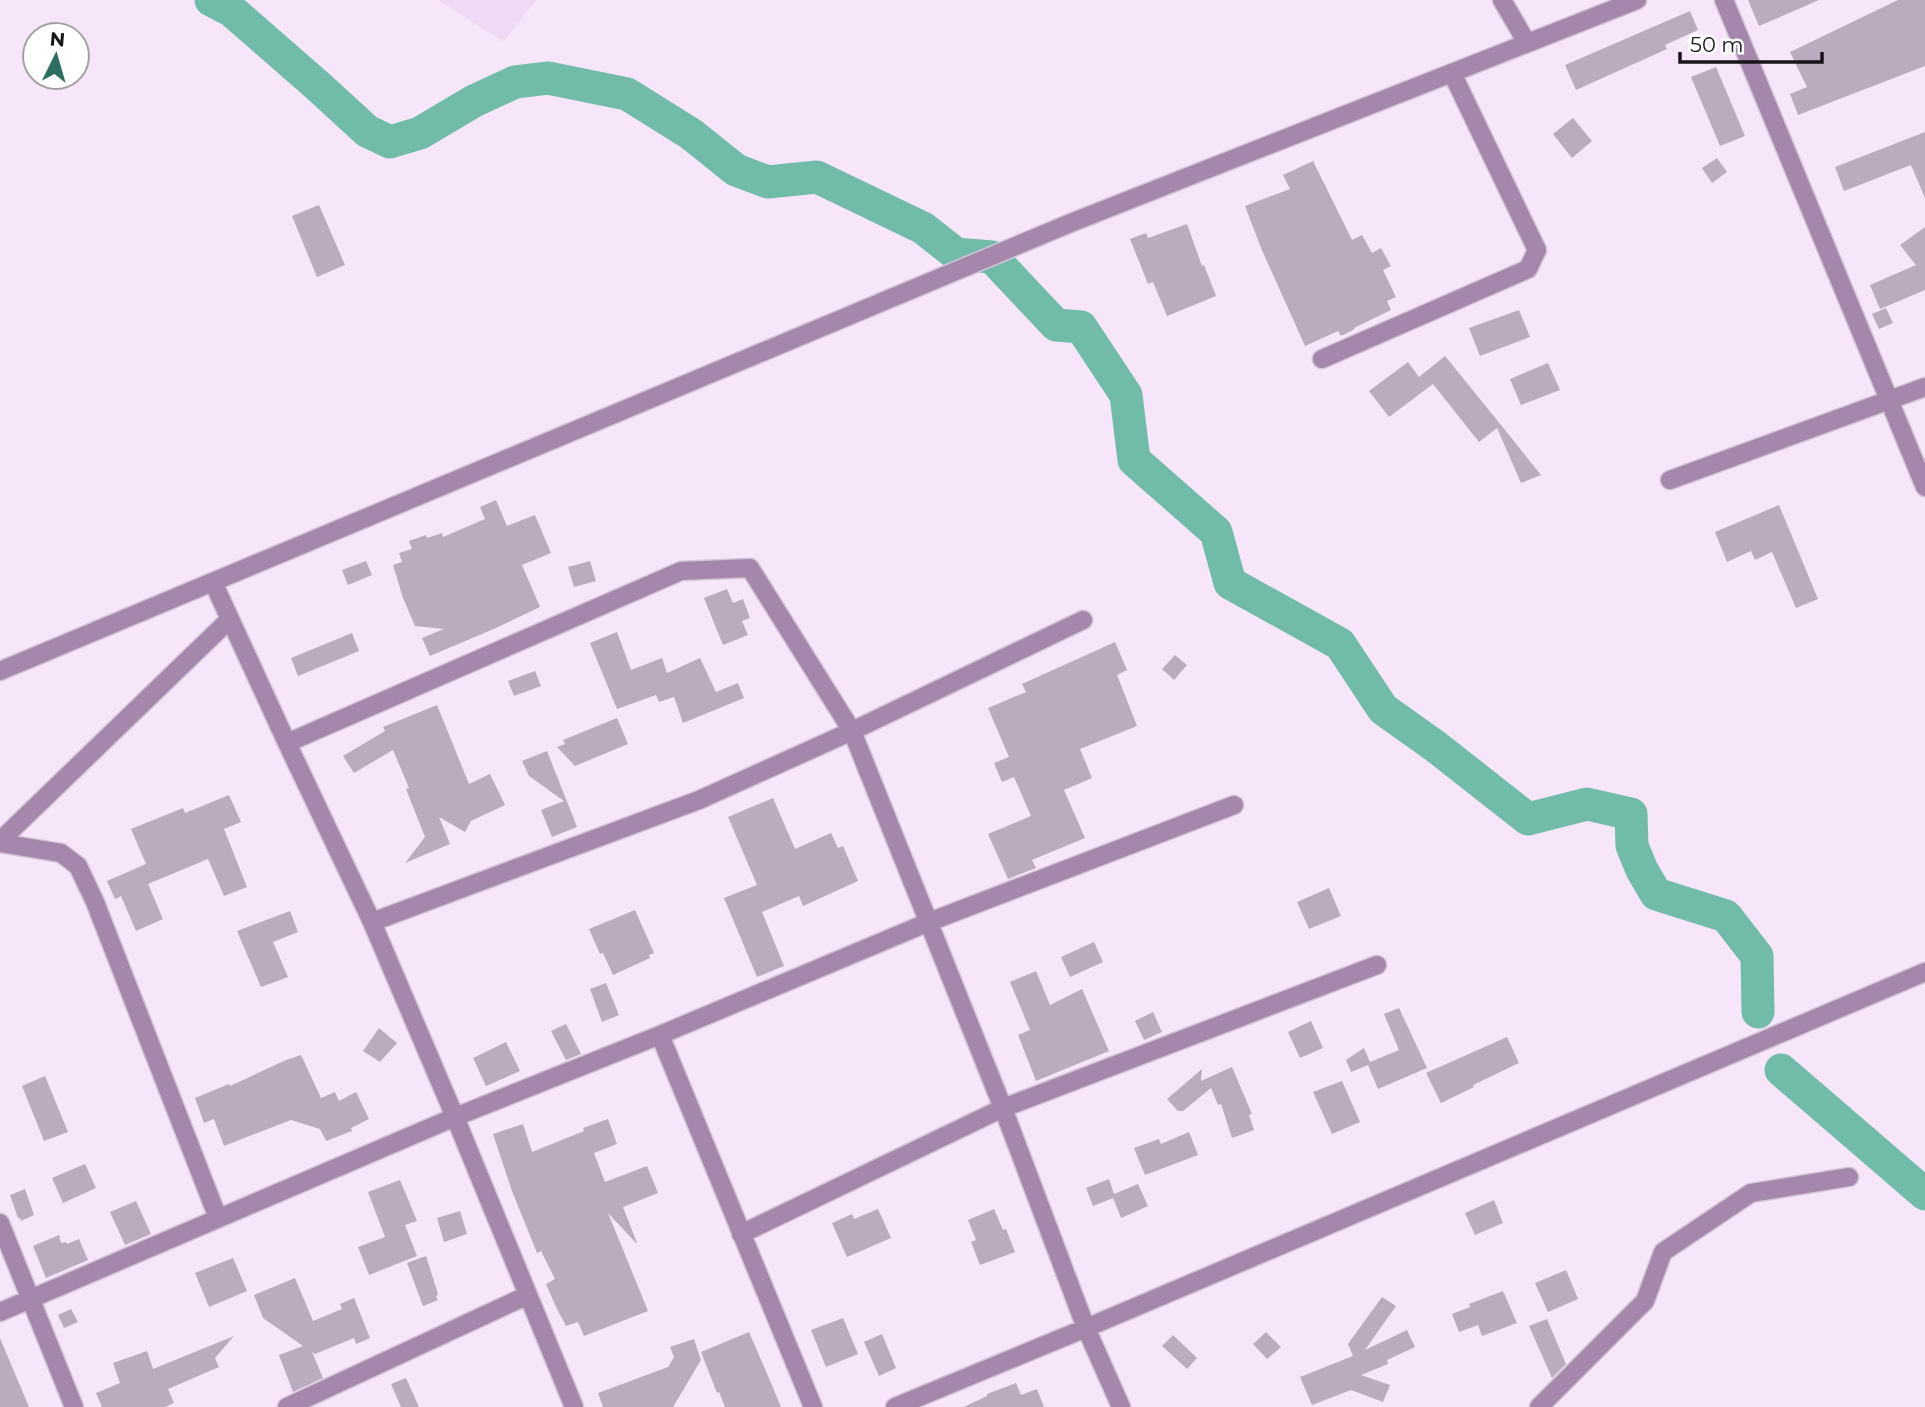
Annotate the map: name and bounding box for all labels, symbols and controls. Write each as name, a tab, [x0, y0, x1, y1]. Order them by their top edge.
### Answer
north arrow	[21, 21, 91, 91]
scale bar	[1680, 21, 1822, 65]
text: N	[49, 27, 66, 52]
text: 50 m	[1690, 32, 1744, 57]

